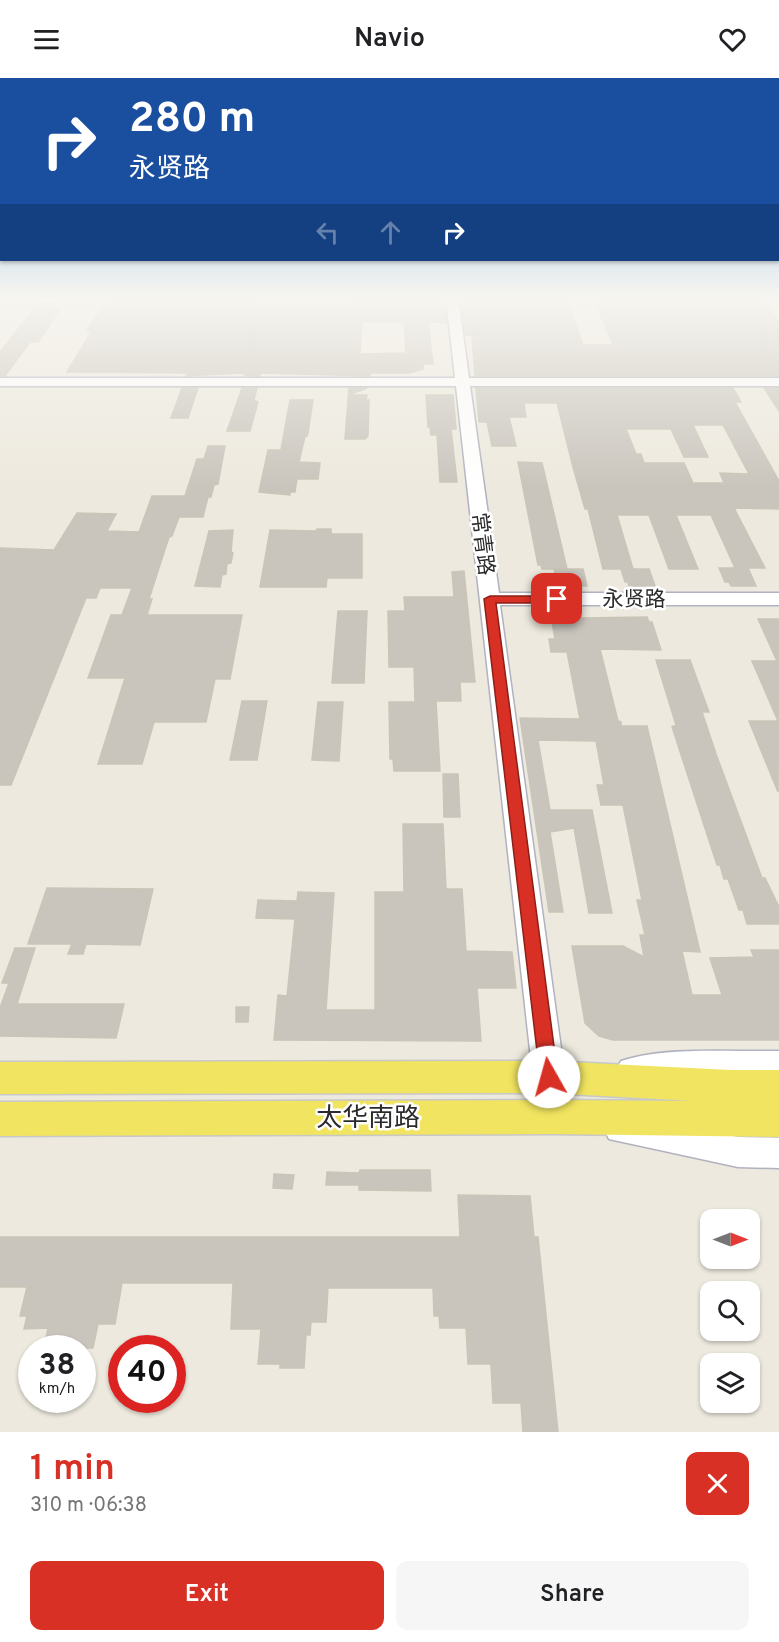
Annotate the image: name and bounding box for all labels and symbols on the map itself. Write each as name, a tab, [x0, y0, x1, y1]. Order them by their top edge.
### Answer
street label: 常青路	[464, 511, 499, 577]
pin	[531, 573, 582, 624]
street label: 永贤路	[603, 587, 666, 614]
position arrow	[517, 1045, 581, 1109]
street label: 太华南路	[316, 1103, 420, 1136]
north arrow	[700, 1209, 760, 1269]
speed limit sign: 40	[108, 1335, 186, 1413]

